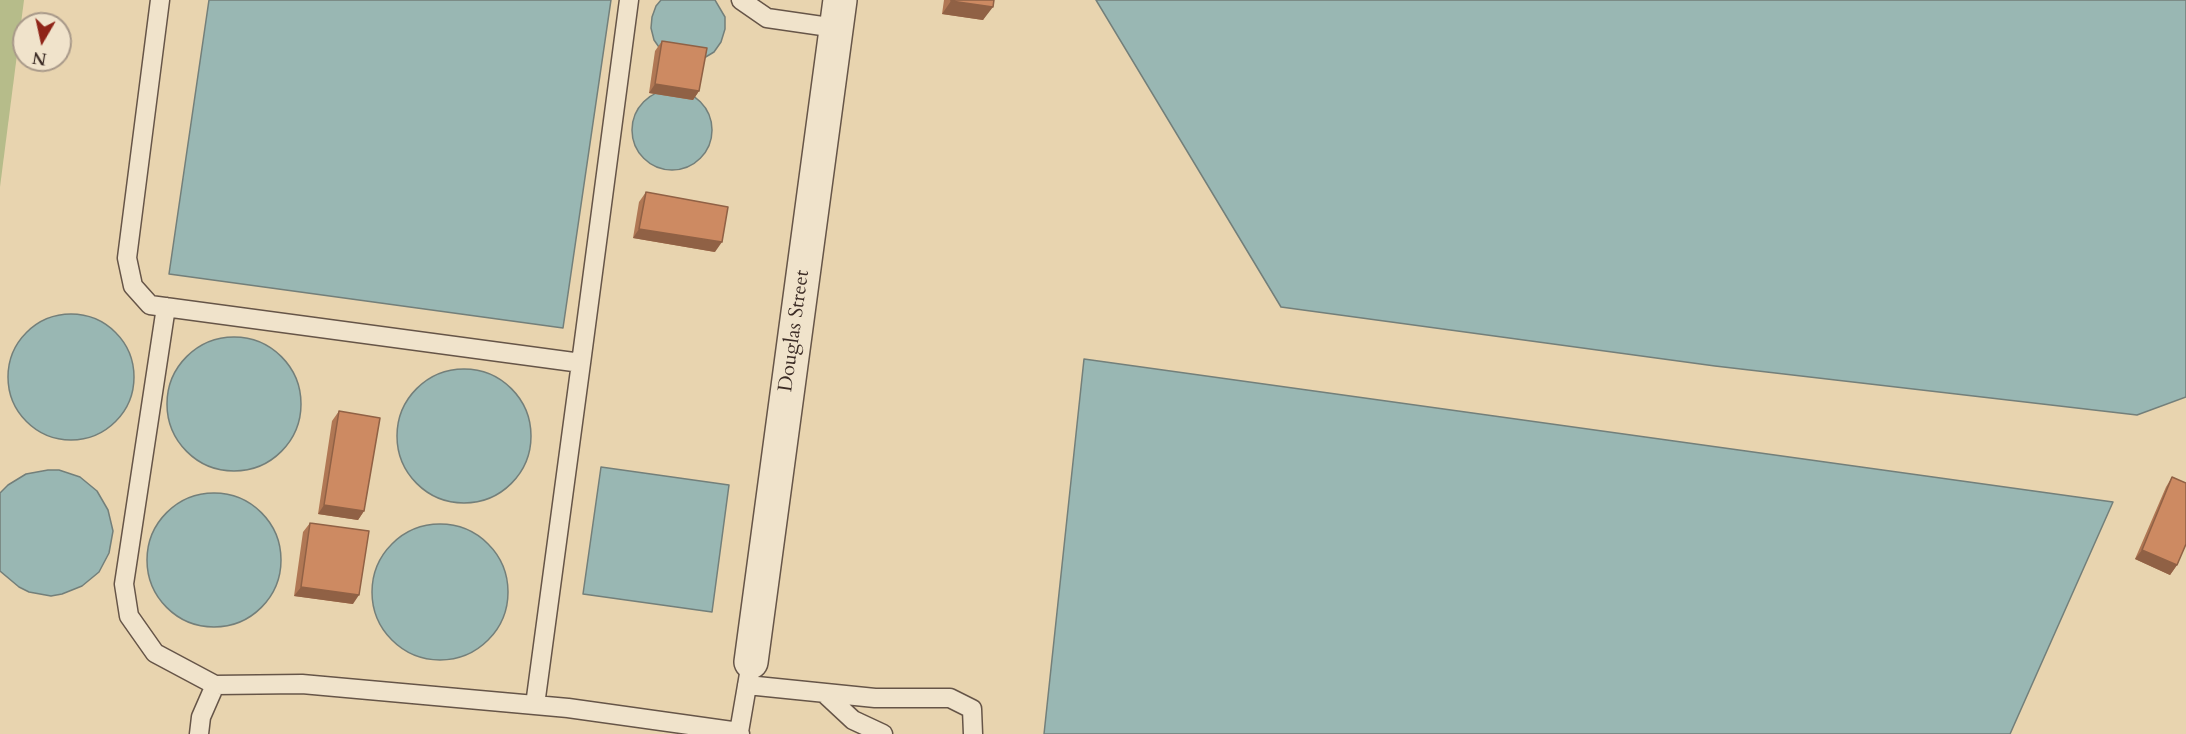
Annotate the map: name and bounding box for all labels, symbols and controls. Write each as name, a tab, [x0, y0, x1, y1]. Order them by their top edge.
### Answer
north arrow	[12, 12, 72, 72]
text: N	[31, 46, 48, 70]
street label: Douglas Street	[775, 268, 815, 394]

